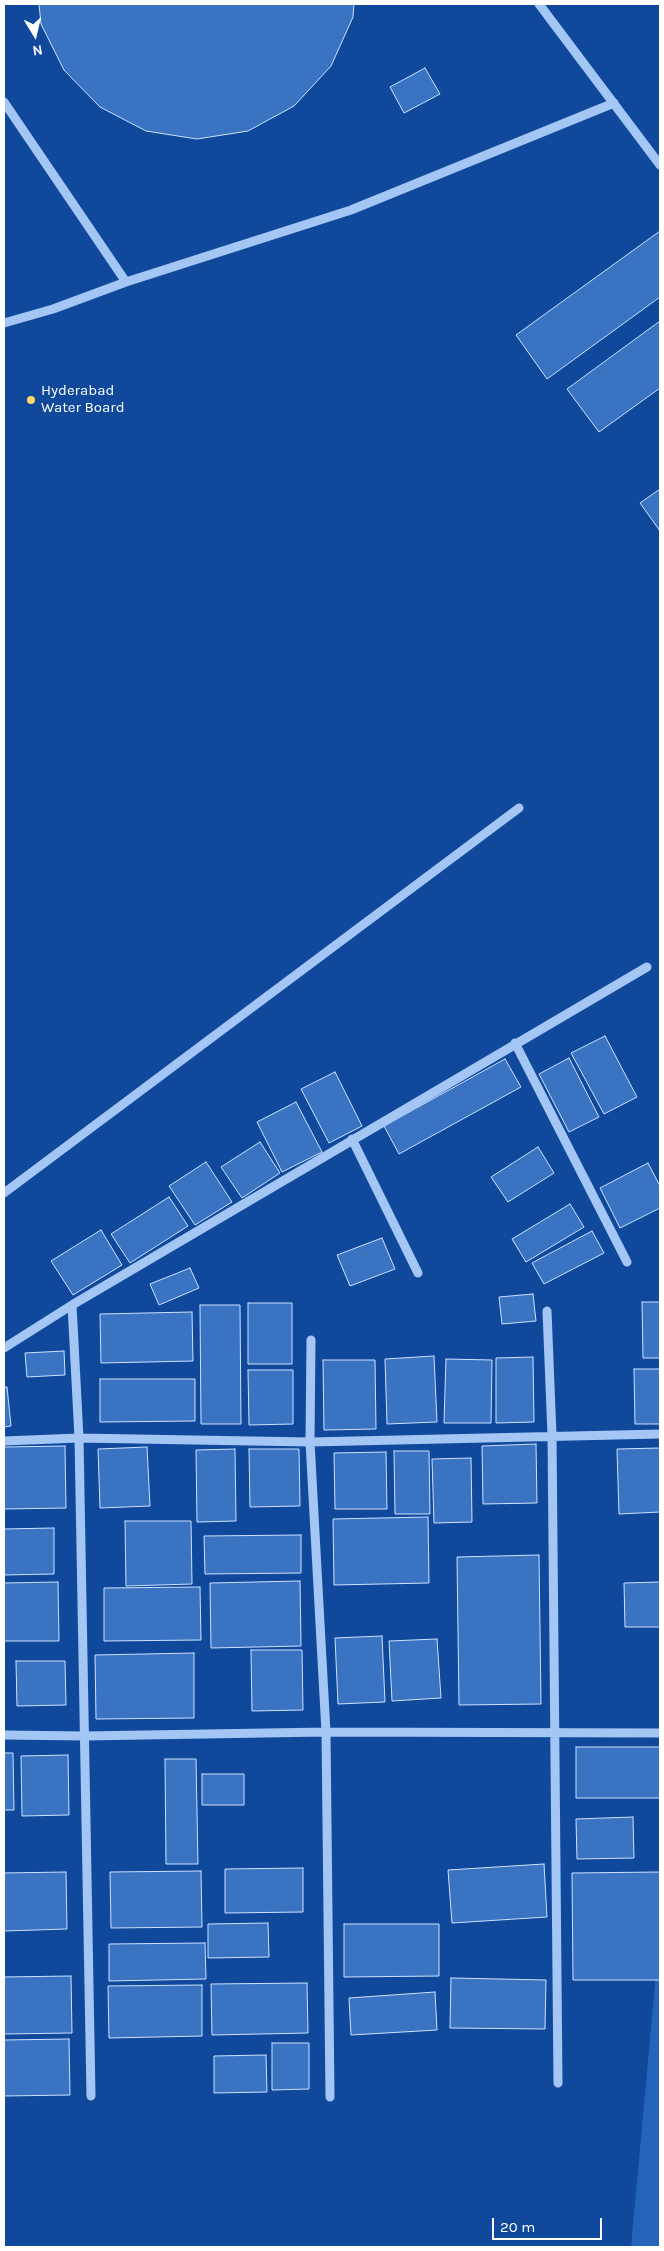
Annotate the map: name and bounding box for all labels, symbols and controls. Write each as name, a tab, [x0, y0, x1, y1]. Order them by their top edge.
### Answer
north arrow	[10, 10, 60, 60]
text: N	[31, 41, 44, 59]
place label: Hyderabad Water Board	[41, 382, 125, 417]
marker: Hyderabad Water Board	[25, 394, 37, 406]
scale bar	[494, 2208, 604, 2240]
text: 20 m	[500, 2218, 535, 2236]

